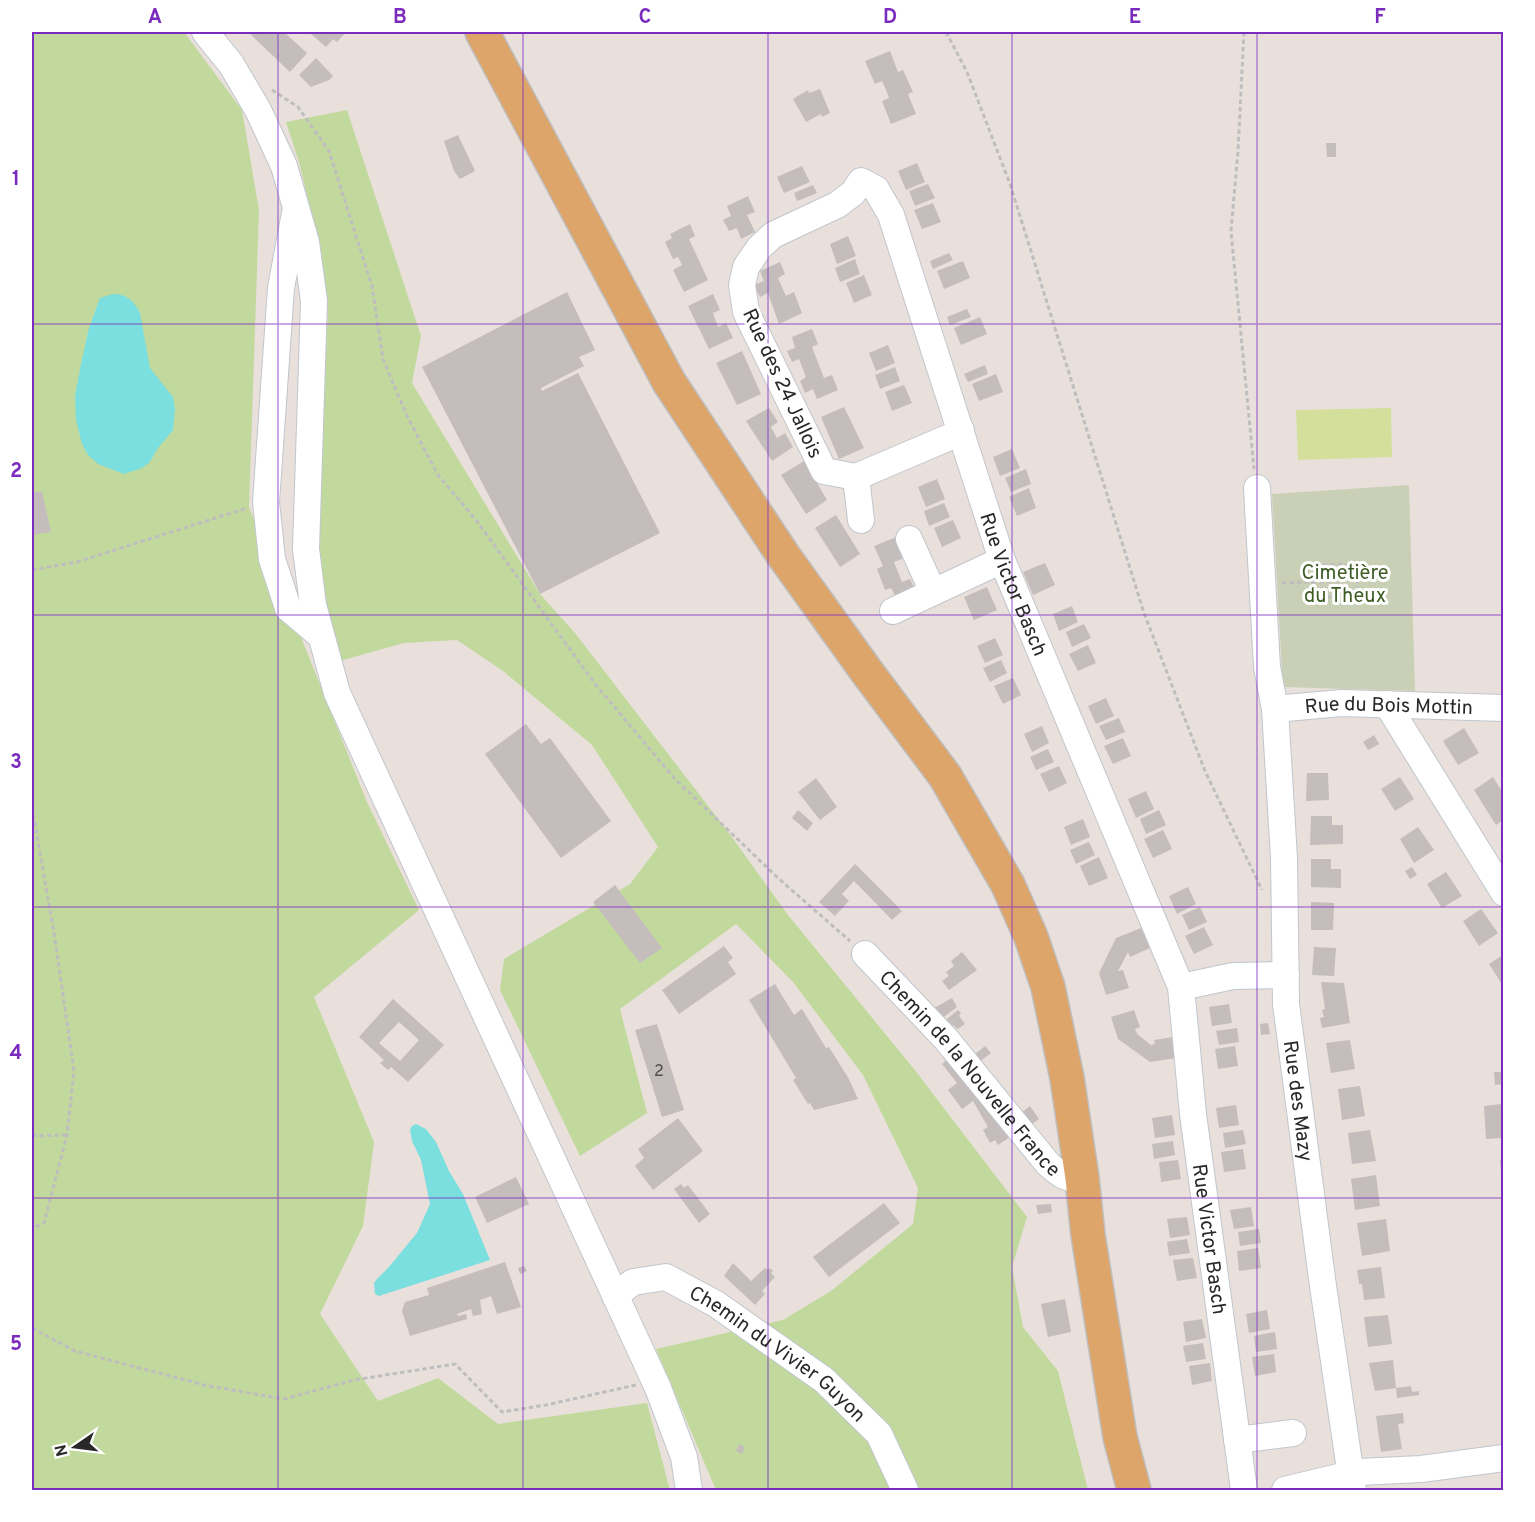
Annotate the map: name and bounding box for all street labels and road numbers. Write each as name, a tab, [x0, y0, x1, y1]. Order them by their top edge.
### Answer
street label: Rue des 24 Jallois	[735, 305, 827, 463]
street label: Rue Victor Basch	[972, 510, 1052, 661]
street label: Rue du Bois Mottin	[1304, 692, 1473, 722]
street label: Chemin de la Nouvelle France	[872, 966, 1065, 1184]
street label: Rue des Mazy	[1276, 1039, 1318, 1163]
street label: Rue Victor Basch	[1185, 1162, 1231, 1316]
street label: Chemin du Vivier Guyon	[684, 1281, 871, 1429]

